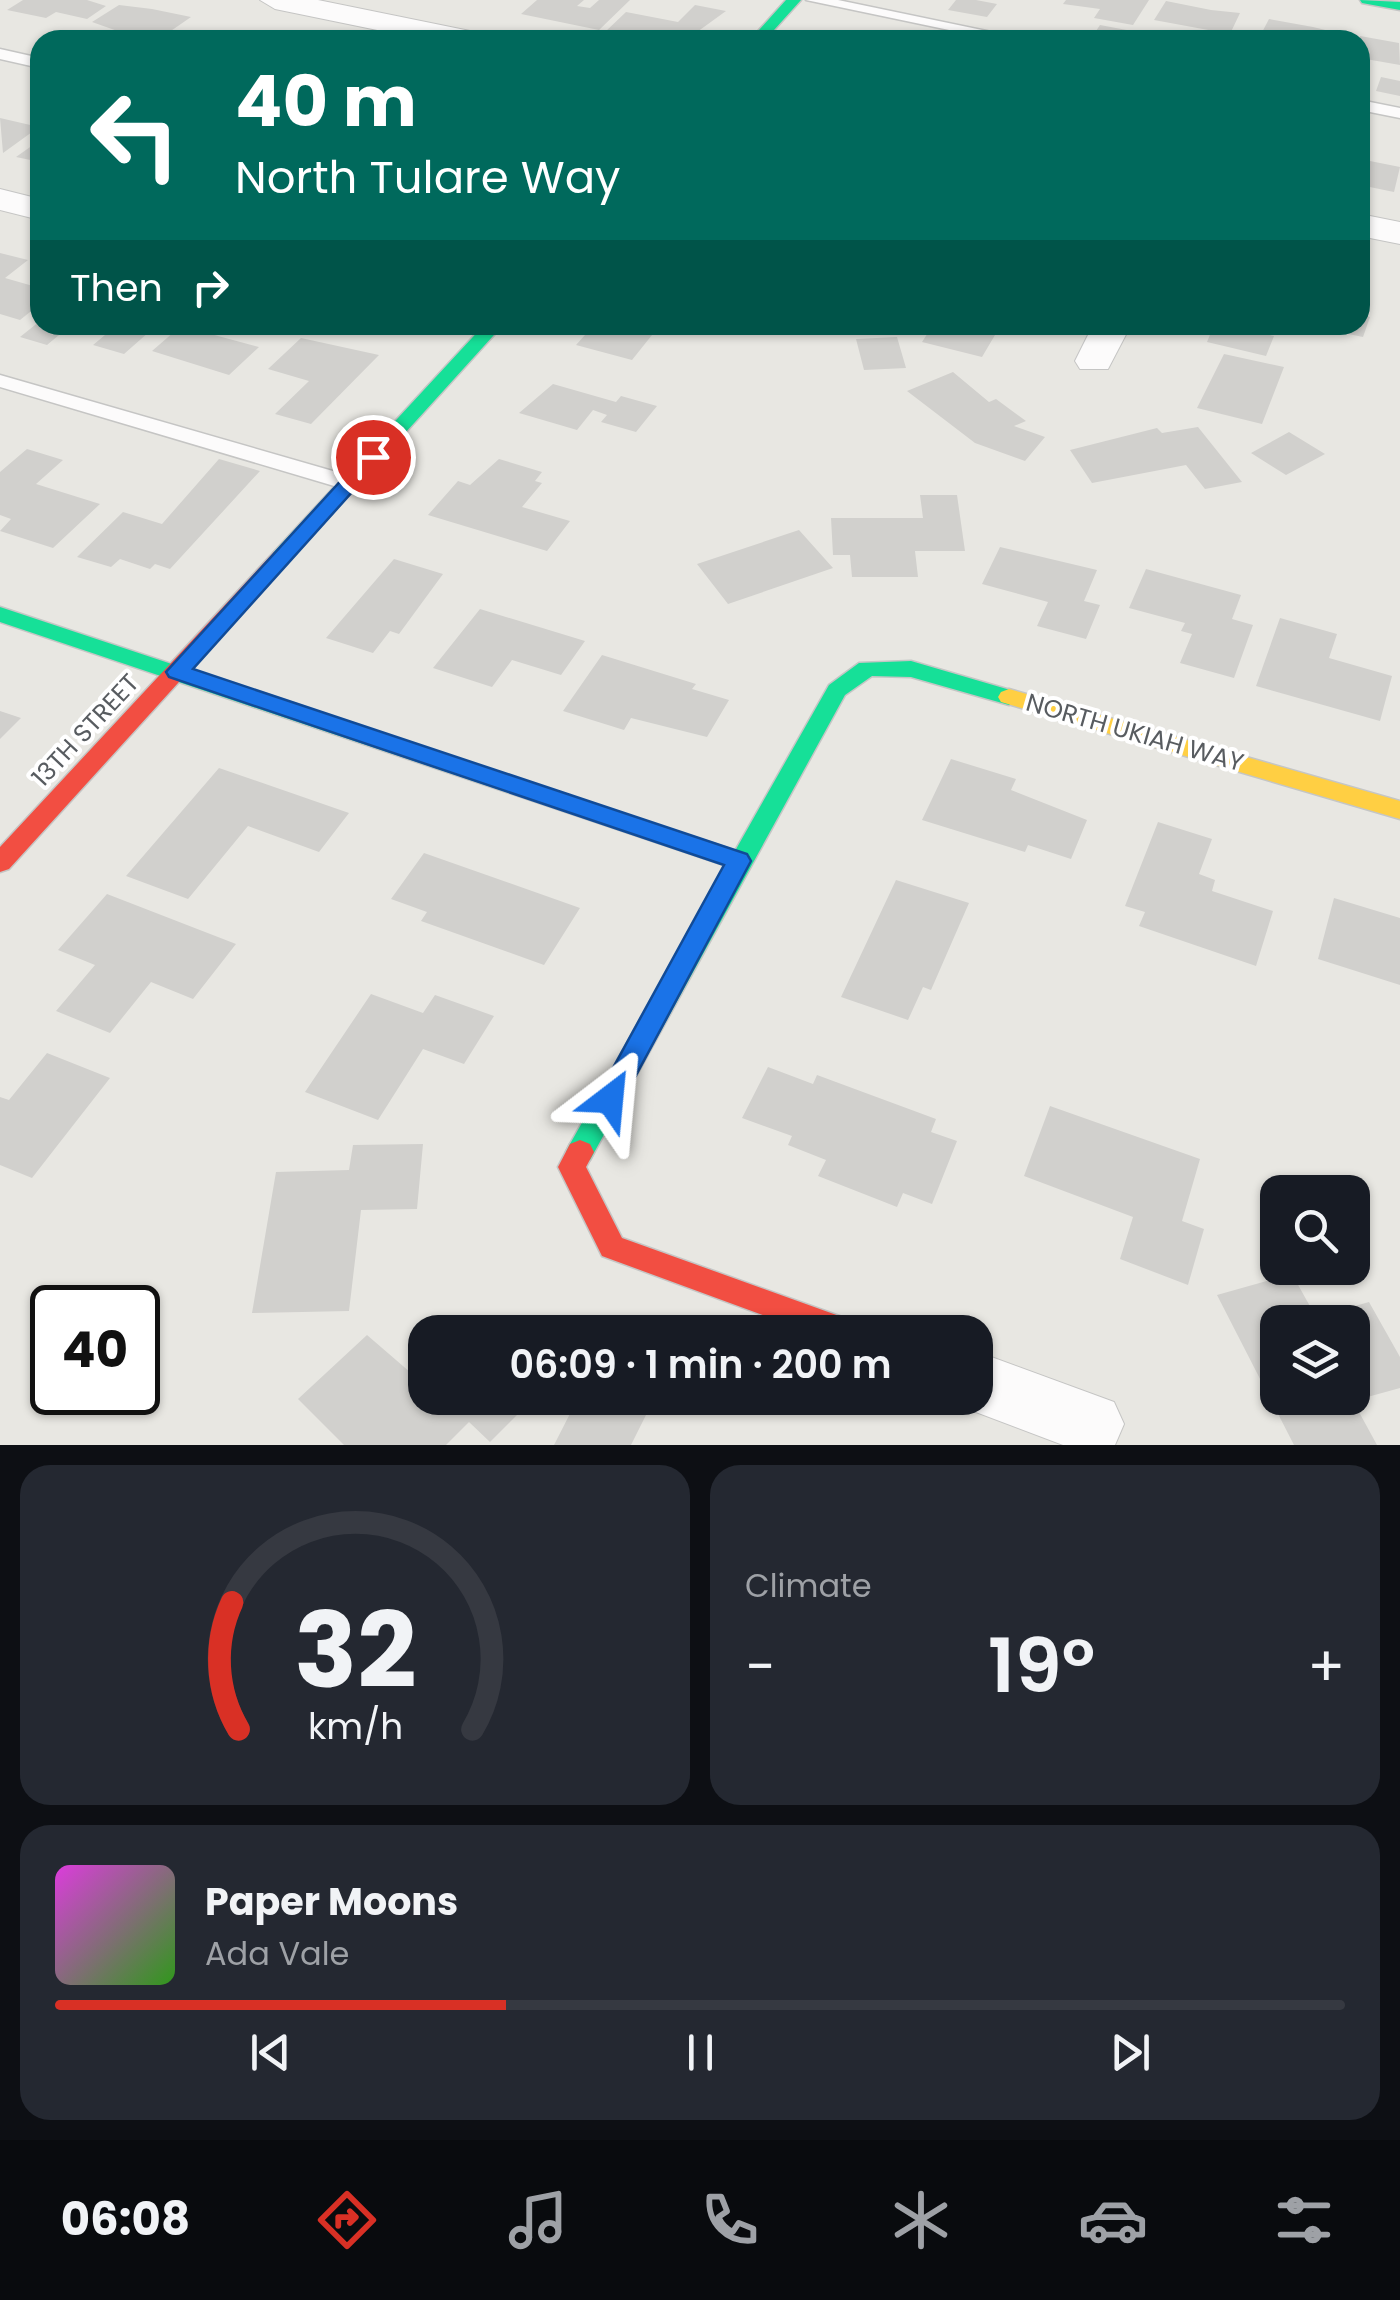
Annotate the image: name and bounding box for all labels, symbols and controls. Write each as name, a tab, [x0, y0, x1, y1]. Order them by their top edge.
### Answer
text: 40 m	[235, 52, 417, 151]
icon: left	[70, 70, 200, 200]
text: North Tulare Way	[235, 146, 620, 209]
icon: right	[183, 260, 238, 315]
text: Then	[70, 261, 163, 314]
pin	[331, 415, 416, 500]
icon: arrive	[346, 430, 401, 485]
street label: 13TH STREET	[24, 666, 147, 794]
street label: NORTH UKIAH WAY	[1022, 685, 1248, 780]
position arrow	[558, 1047, 662, 1151]
map controls	[1260, 1175, 1370, 1415]
button: search	[1260, 1175, 1370, 1285]
speed limit sign: 40	[30, 1285, 160, 1415]
button: layers	[1260, 1305, 1370, 1415]
text: 06:09 · 1 min · 200 m	[510, 1338, 891, 1391]
text: Climate	[745, 1563, 872, 1608]
text: 32	[294, 1578, 416, 1723]
text: 19°	[988, 1613, 1095, 1718]
text: −	[745, 1628, 775, 1705]
text: +	[1307, 1628, 1345, 1705]
text: km/h	[307, 1701, 403, 1752]
text: Paper Moons	[205, 1875, 458, 1928]
text: Ada Vale	[205, 1931, 349, 1976]
icon: previous	[243, 2025, 298, 2080]
icon: pause	[673, 2025, 728, 2080]
icon: next	[1103, 2025, 1158, 2080]
icon: directions	[312, 2185, 382, 2255]
icon: music	[503, 2185, 573, 2255]
icon: phone	[695, 2185, 765, 2255]
icon: climate	[886, 2185, 956, 2255]
icon: car	[1078, 2185, 1148, 2255]
icon: filters	[1269, 2185, 1339, 2255]
text: 06:08	[61, 2188, 190, 2251]

